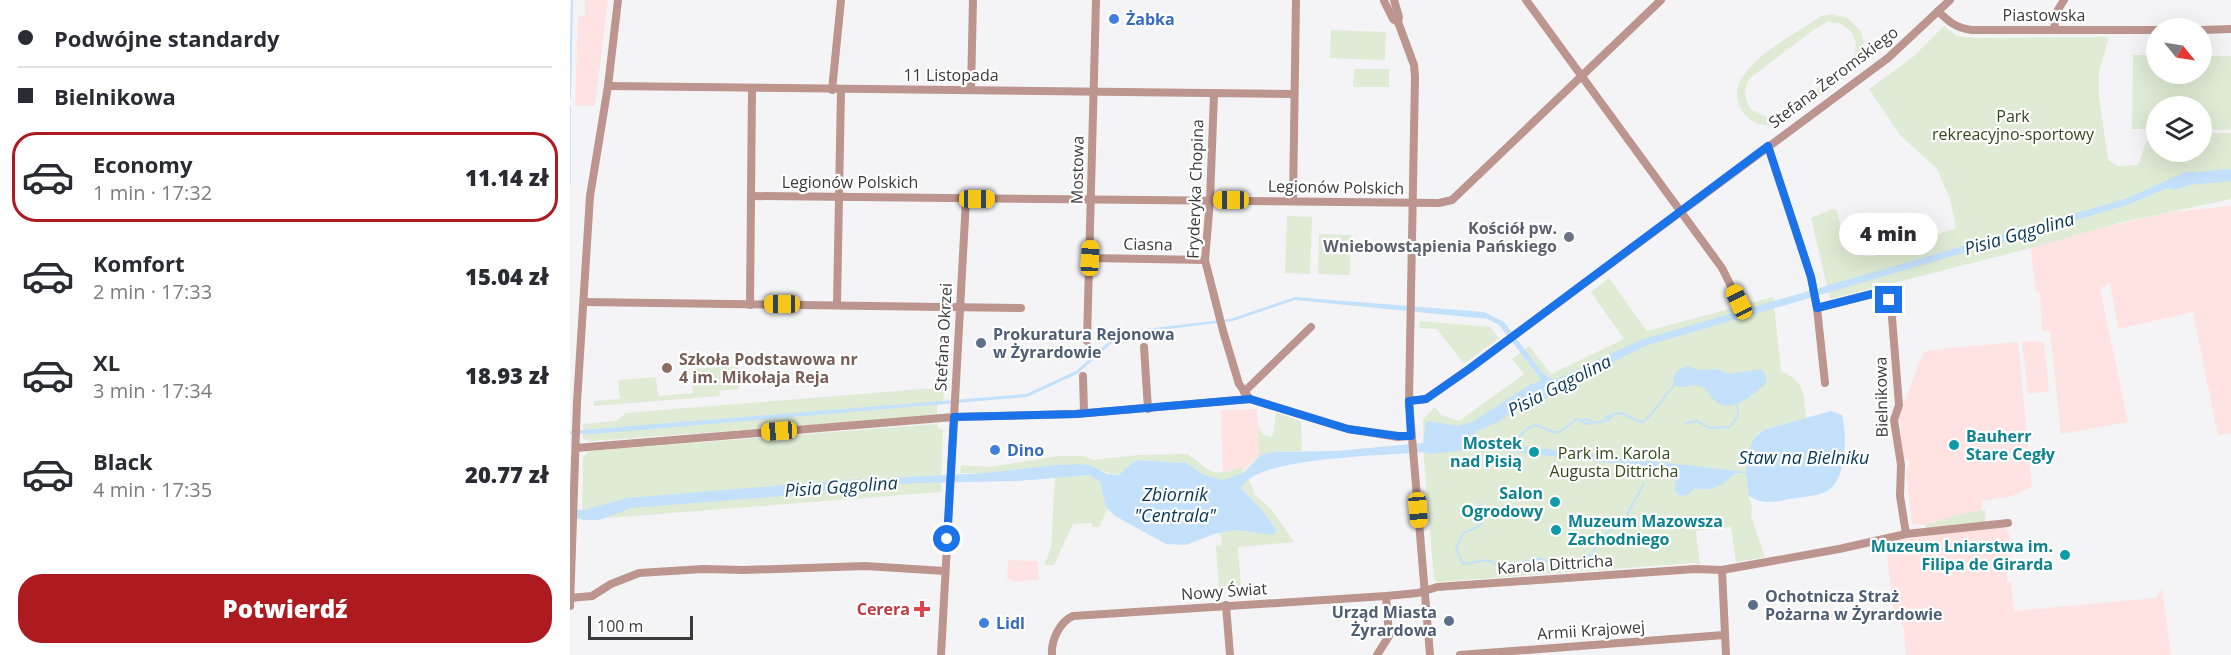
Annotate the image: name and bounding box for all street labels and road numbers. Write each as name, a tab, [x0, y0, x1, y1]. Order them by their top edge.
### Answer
street label: Piastowska	[2003, 4, 2085, 26]
street label: Stefana Żeromskiego	[1764, 21, 1902, 133]
street label: 11 Listopada	[903, 64, 999, 86]
street label: Fryderyka Chopina	[1182, 119, 1208, 259]
street label: Mostowa	[1065, 136, 1089, 204]
street label: Legionów Polskich	[782, 171, 918, 193]
street label: Legionów Polskich	[1268, 175, 1404, 199]
street label: Ciasna	[1123, 233, 1173, 255]
street label: Stefana Okrzei	[929, 282, 957, 392]
street label: Bielnikowa	[1869, 357, 1893, 437]
street label: Karola Dittricha	[1496, 549, 1614, 579]
street label: Nowy Świat	[1180, 577, 1268, 605]
street label: Armii Krajowej	[1536, 615, 1646, 645]

